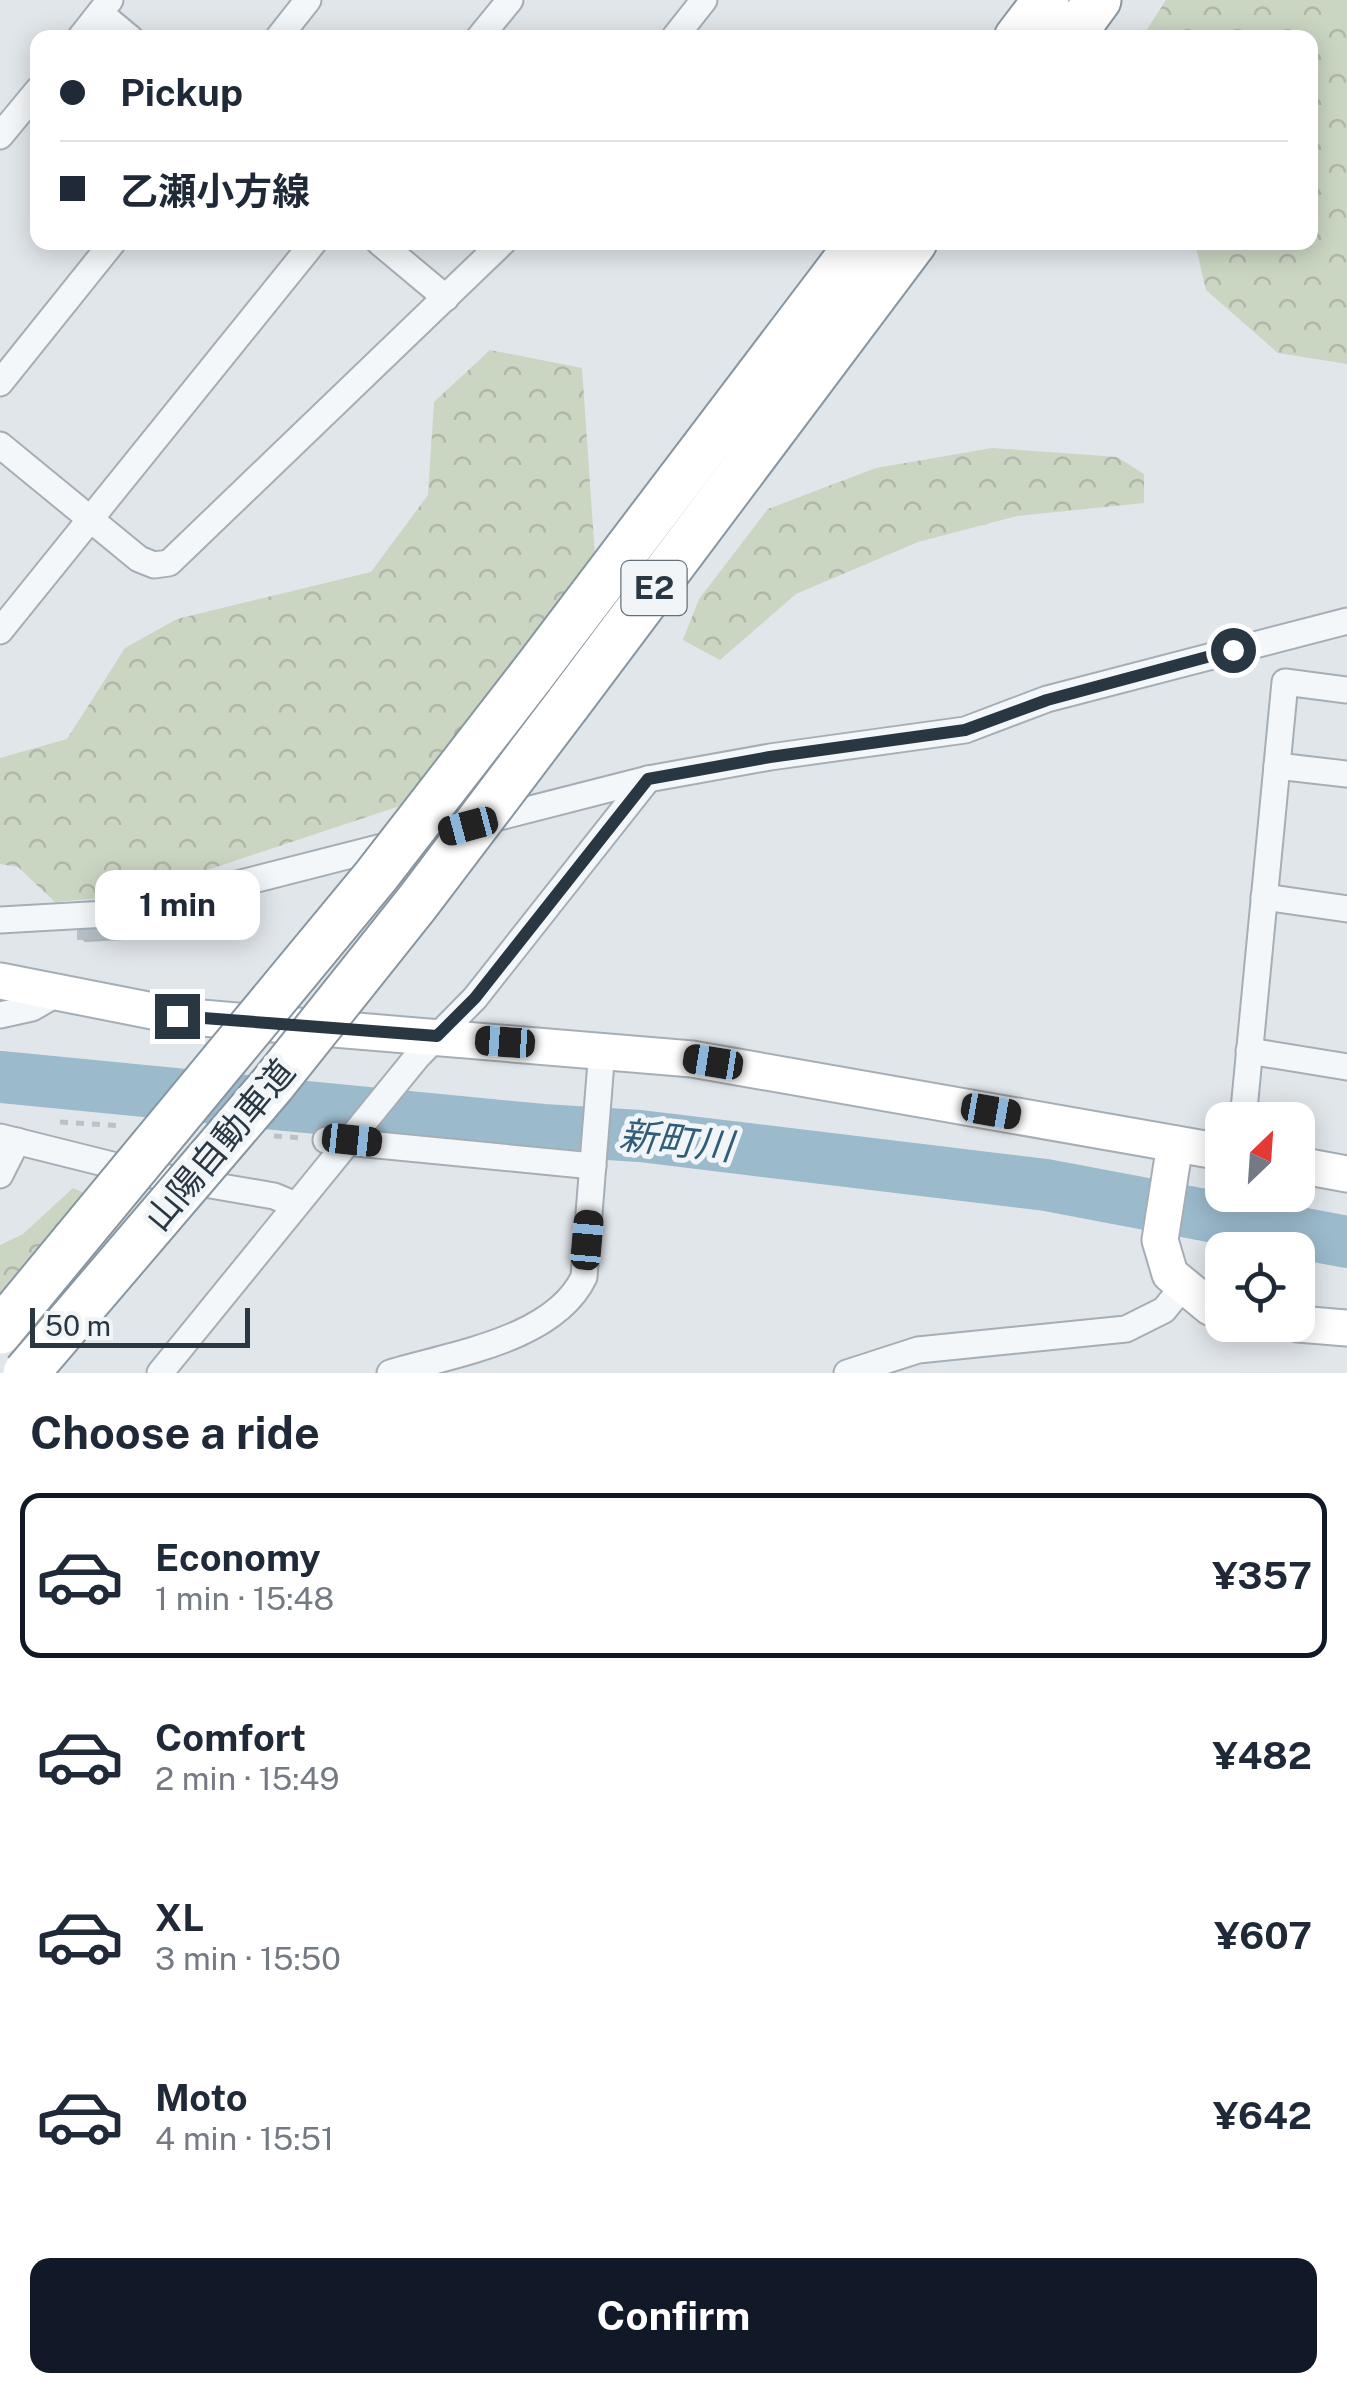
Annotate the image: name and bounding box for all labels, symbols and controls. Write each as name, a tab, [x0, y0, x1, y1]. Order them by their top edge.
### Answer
text: Pickup	[120, 70, 243, 115]
text: 乙瀬小方線	[120, 169, 310, 214]
road number: E2	[622, 561, 686, 615]
route start	[1211, 628, 1256, 673]
car	[435, 804, 501, 848]
callout: 1 min	[94, 871, 260, 941]
text: 1 min	[139, 886, 216, 923]
route end	[155, 994, 200, 1039]
car	[474, 1025, 536, 1059]
car	[681, 1042, 745, 1082]
street label: 山陽自動車道	[136, 1051, 303, 1238]
car	[959, 1091, 1023, 1131]
north arrow	[1205, 1102, 1315, 1212]
map controls	[1205, 1102, 1315, 1342]
water label: 新町川	[617, 1112, 739, 1169]
car	[321, 1122, 383, 1158]
car	[569, 1209, 605, 1271]
button: locate	[1205, 1232, 1315, 1342]
scale bar	[30, 1303, 250, 1348]
text: 50 m	[45, 1309, 111, 1342]
text: Choose a ride	[30, 1406, 320, 1459]
icon: car	[35, 1531, 125, 1621]
text: Economy	[155, 1535, 321, 1580]
text: ¥357	[1212, 1553, 1312, 1598]
text: 1 min · 15:48	[155, 1580, 334, 1617]
icon: car	[35, 1711, 125, 1801]
text: Comfort	[155, 1715, 306, 1760]
text: ¥482	[1212, 1733, 1312, 1778]
text: 2 min · 15:49	[155, 1760, 339, 1797]
icon: car	[35, 1891, 125, 1981]
text: XL	[155, 1895, 204, 1940]
text: ¥607	[1214, 1913, 1312, 1958]
text: 3 min · 15:50	[155, 1940, 341, 1977]
icon: car	[35, 2071, 125, 2161]
text: Moto	[155, 2075, 248, 2120]
text: ¥642	[1213, 2093, 1312, 2138]
text: 4 min · 15:51	[155, 2120, 334, 2157]
button: Confirm	[30, 2258, 1317, 2373]

